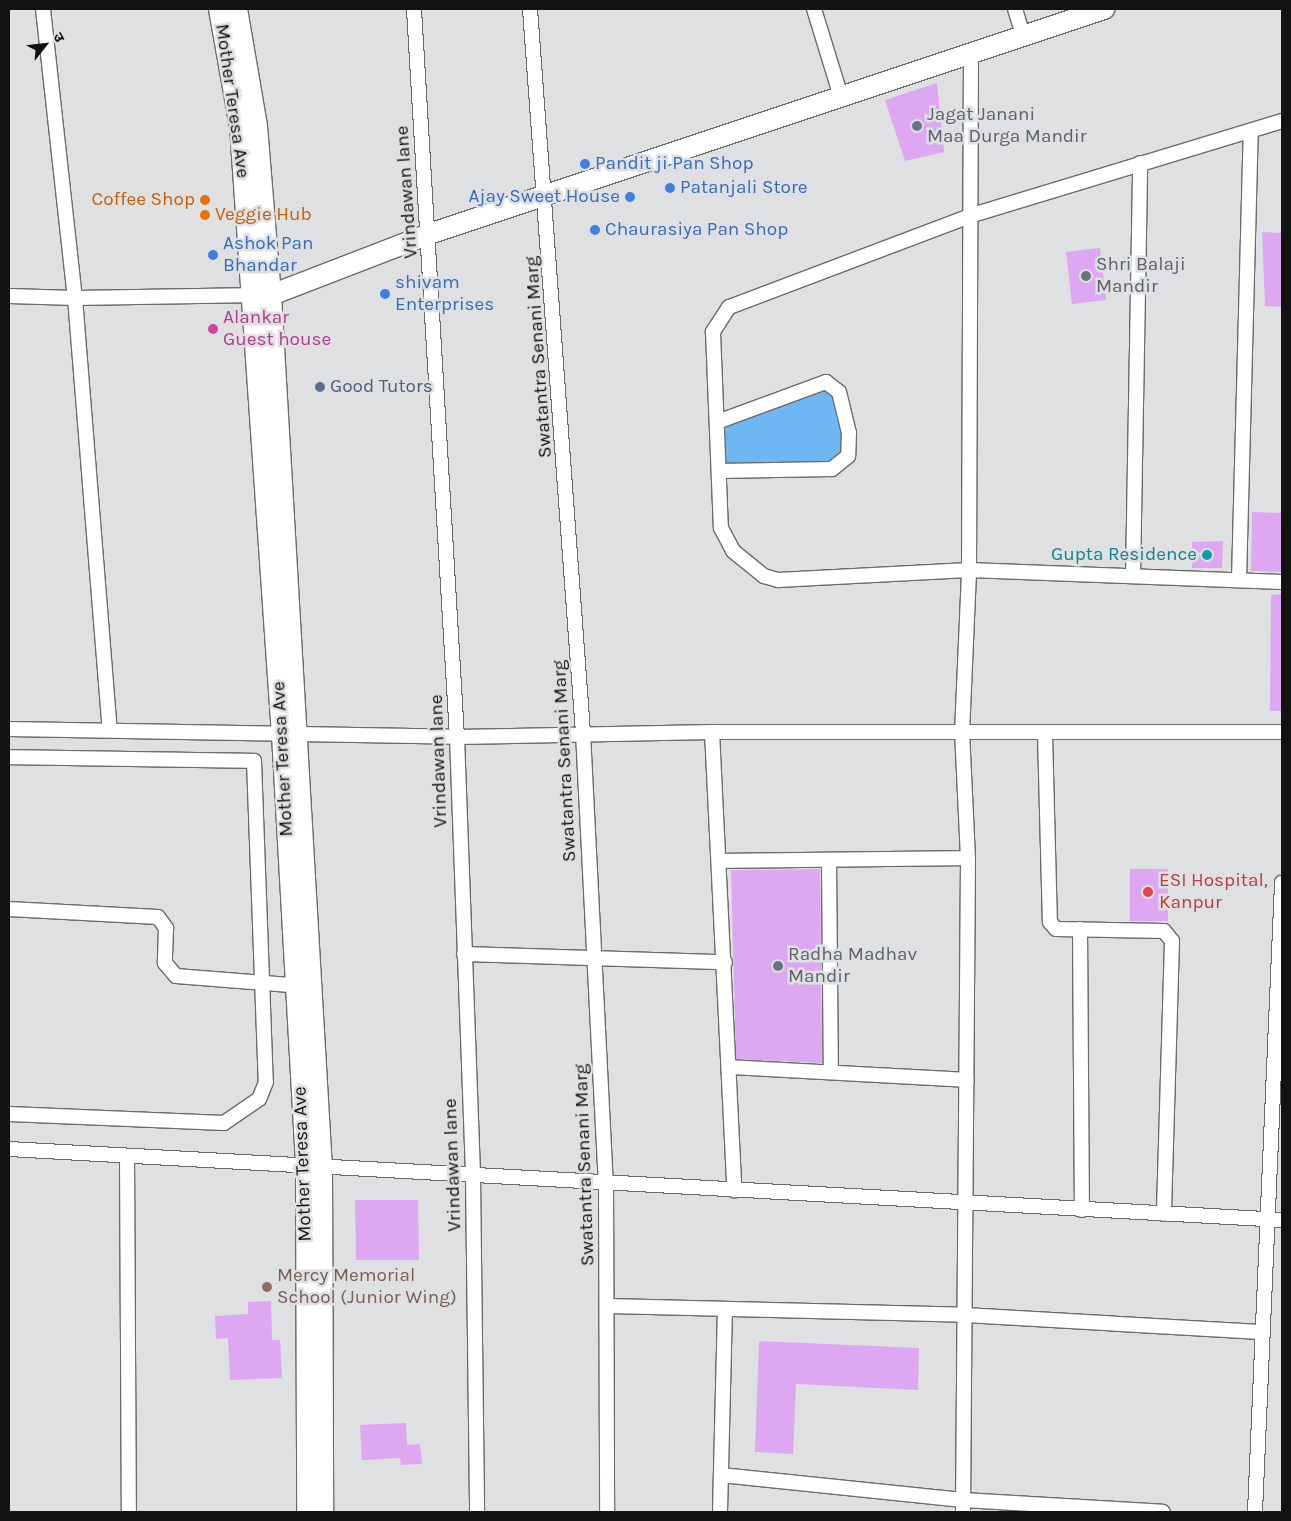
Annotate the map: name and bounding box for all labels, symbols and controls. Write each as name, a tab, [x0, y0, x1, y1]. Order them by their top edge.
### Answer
north arrow	[20, 20, 70, 70]
street label: Mother Teresa Ave	[210, 22, 254, 180]
text: उ	[49, 30, 68, 45]
place label: Jagat Janani Maa Durga Mandir	[927, 104, 1087, 148]
marker: Jagat Janani Maa Durga Mandir	[911, 120, 923, 132]
street label: Vrindawan lane	[391, 125, 423, 259]
place label: Pandit ji Pan Shop	[595, 153, 754, 175]
marker: Pandit ji Pan Shop	[579, 158, 591, 170]
place label: Patanjali Store	[680, 177, 808, 199]
marker: Patanjali Store	[664, 182, 676, 194]
place label: Ajay Sweet House	[469, 186, 620, 208]
place label: Coffee Shop	[91, 189, 195, 211]
marker: Ajay Sweet House	[624, 191, 636, 203]
marker: Coffee Shop	[199, 194, 211, 206]
place label: Veggie Hub	[215, 204, 312, 226]
marker: Veggie Hub	[199, 209, 211, 221]
place label: Chaurasiya Pan Shop	[605, 219, 788, 241]
marker: Chaurasiya Pan Shop	[589, 224, 601, 236]
place label: Ashok Pan Bhandar	[223, 233, 313, 277]
marker: Ashok Pan Bhandar	[207, 249, 219, 261]
place label: Shri Balaji Mandir	[1096, 254, 1186, 298]
street label: Swatantra Senani Marg	[521, 255, 557, 459]
marker: Shri Balaji Mandir	[1080, 270, 1092, 282]
place label: shivam Enterprises	[395, 272, 494, 316]
marker: shivam Enterprises	[379, 288, 391, 300]
place label: Alankar Guest house	[223, 307, 331, 351]
marker: Alankar Guest house	[207, 323, 219, 335]
place label: Good Tutors	[330, 376, 433, 398]
marker: Good Tutors	[314, 381, 326, 393]
place label: Gupta Residence	[1051, 544, 1197, 566]
marker: Gupta Residence	[1201, 549, 1213, 561]
street label: Swatantra Senani Marg	[548, 659, 582, 863]
street label: Mother Teresa Ave	[268, 681, 298, 837]
street label: Vrindawan lane	[425, 694, 453, 828]
place label: ESI Hospital, Kanpur	[1159, 870, 1268, 914]
marker: ESI Hospital, Kanpur	[1141, 885, 1155, 899]
place label: Radha Madhav Mandir	[788, 944, 917, 988]
marker: Radha Madhav Mandir	[772, 960, 784, 972]
street label: Swatantra Senani Marg	[570, 1063, 600, 1267]
street label: Mother Teresa Ave	[289, 1086, 317, 1242]
street label: Vrindawan lane	[439, 1098, 467, 1232]
place label: Mercy Memorial School (Junior Wing)	[277, 1265, 457, 1309]
marker: Mercy Memorial School (Junior Wing)	[261, 1281, 273, 1293]

